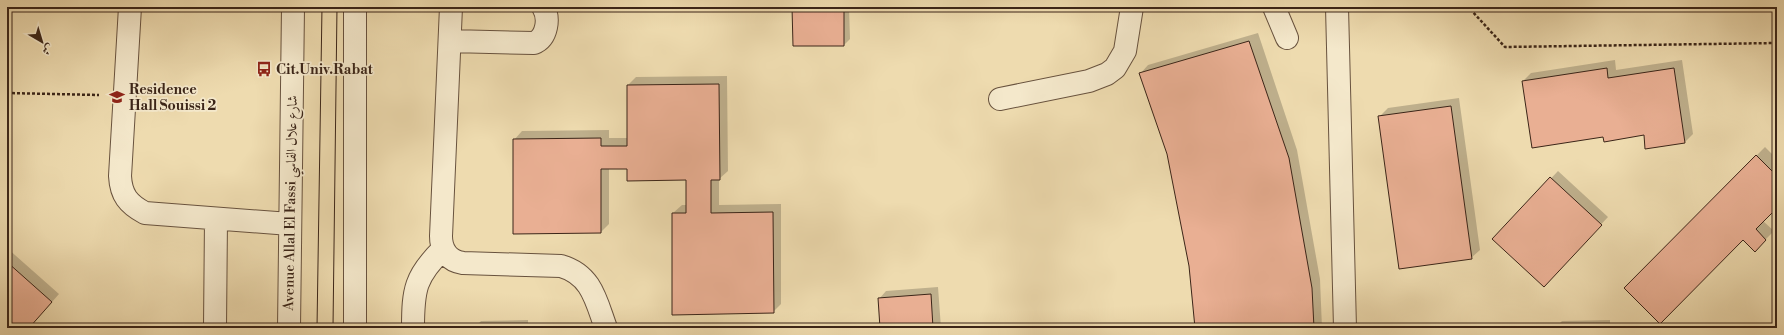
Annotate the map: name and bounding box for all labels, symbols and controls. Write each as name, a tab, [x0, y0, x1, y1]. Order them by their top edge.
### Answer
north arrow	[22, 22, 62, 62]
text: ش	[39, 40, 56, 58]
bus stop icon: Cit.Univ.Rabat	[255, 60, 273, 78]
place label: Cit.Univ.Rabat	[276, 61, 374, 79]
place label: Residence Hall Souissi 2	[129, 81, 217, 115]
school or university icon: Residence Hall Souissi 2	[108, 88, 126, 106]
street label: Avenue Allal El Fassi شارع علال الفاسي	[280, 95, 306, 312]

